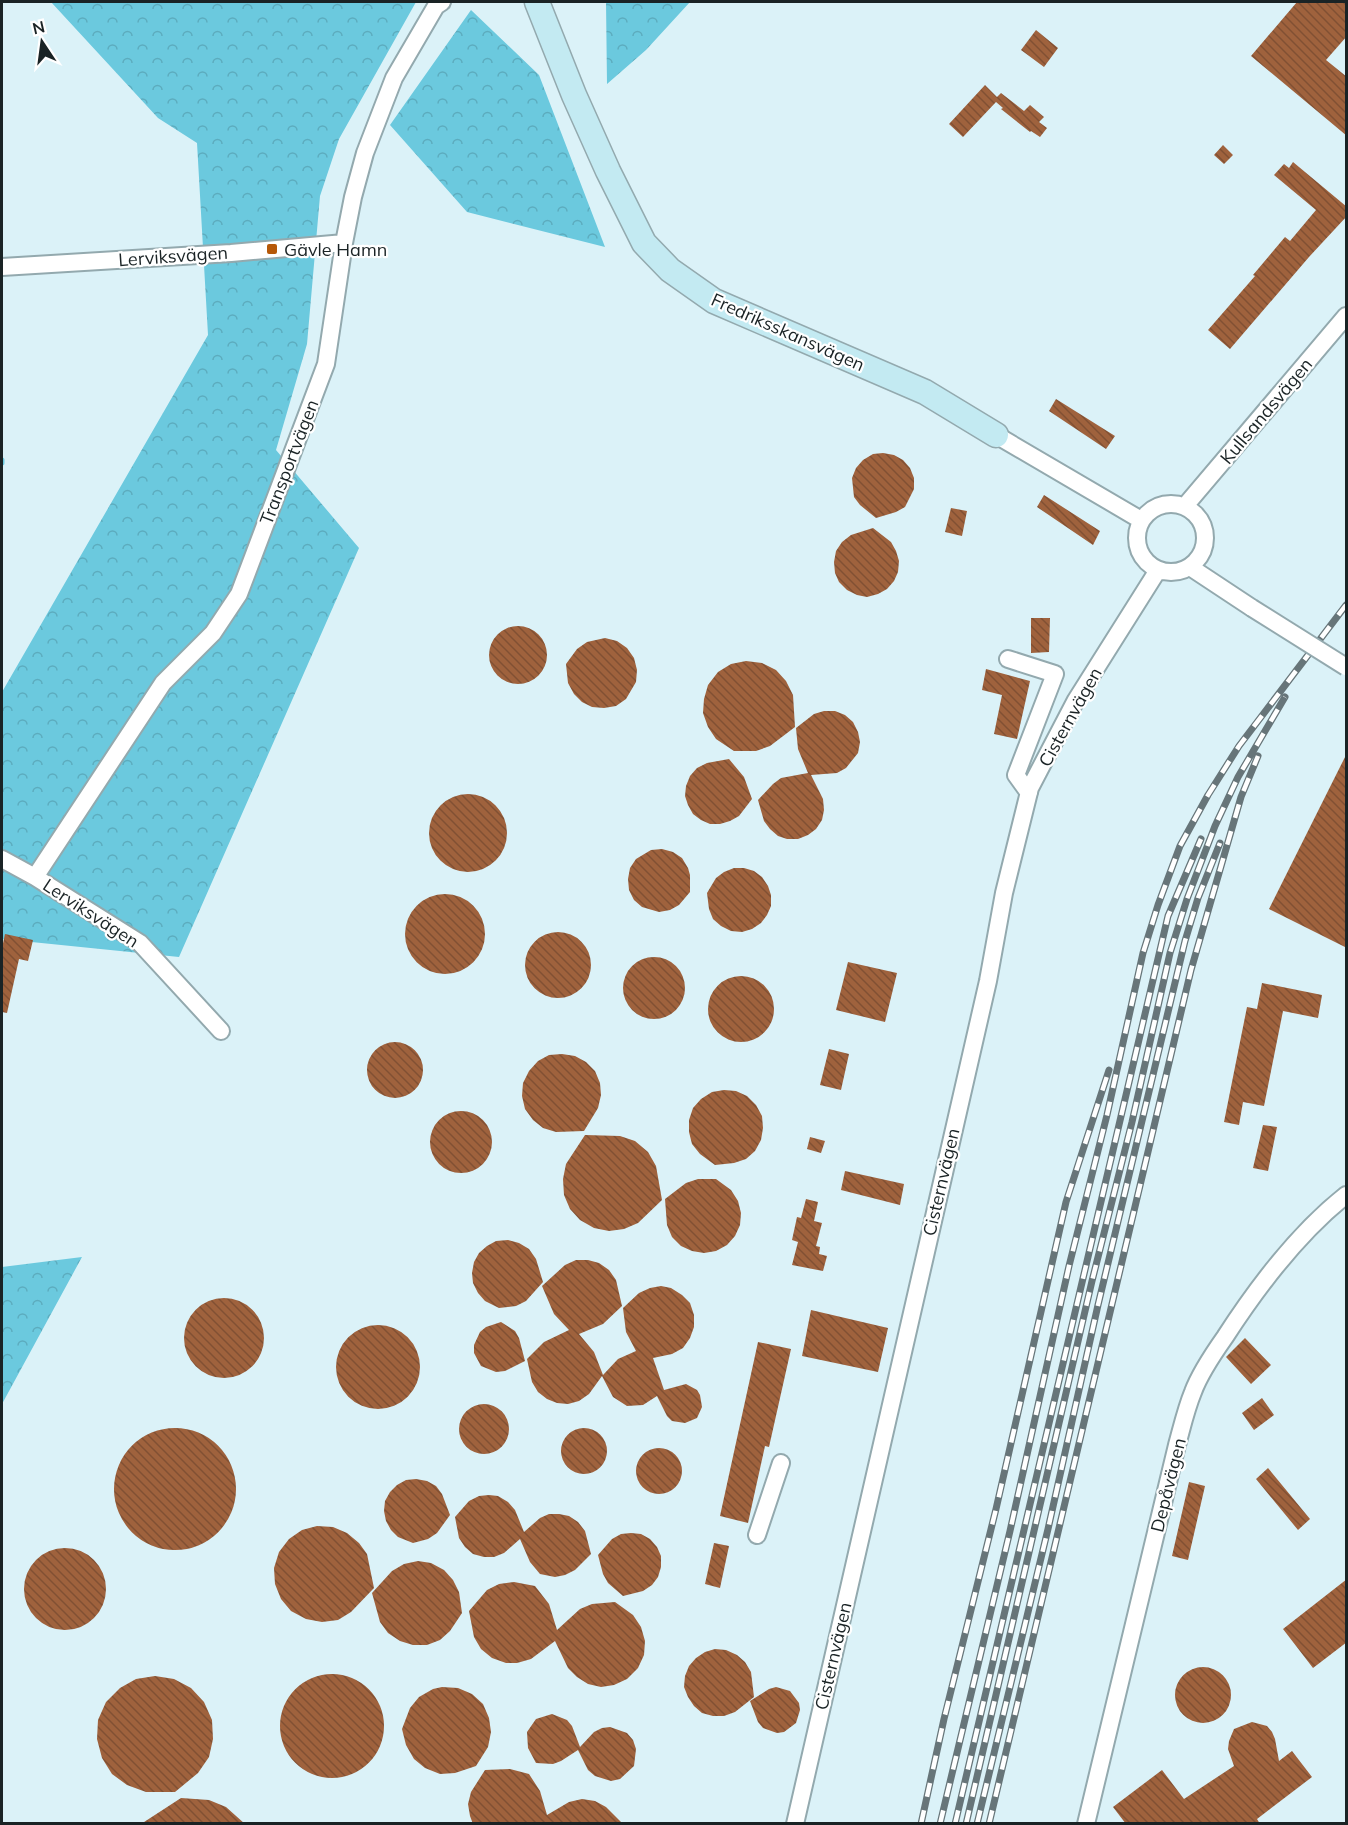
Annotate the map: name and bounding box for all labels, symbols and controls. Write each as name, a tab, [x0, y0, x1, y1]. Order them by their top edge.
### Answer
north arrow	[12, 12, 72, 72]
text: N	[30, 16, 47, 38]
place label: Gävle Hamn	[284, 238, 387, 261]
street label: Lerviksvägen	[117, 241, 229, 271]
marker: Gävle Hamn	[265, 242, 279, 256]
street label: Fredriksskansvägen	[708, 288, 868, 376]
street label: Kullsandsvägen	[1215, 353, 1317, 469]
street label: Transportvägen	[255, 396, 323, 528]
street label: Cisternvägen	[1033, 663, 1107, 771]
street label: Lerviksvägen	[39, 873, 143, 953]
street label: Cisternvägen	[917, 1126, 965, 1238]
street label: Depåvägen	[1145, 1435, 1191, 1535]
street label: Cisternvägen	[809, 1600, 857, 1712]

